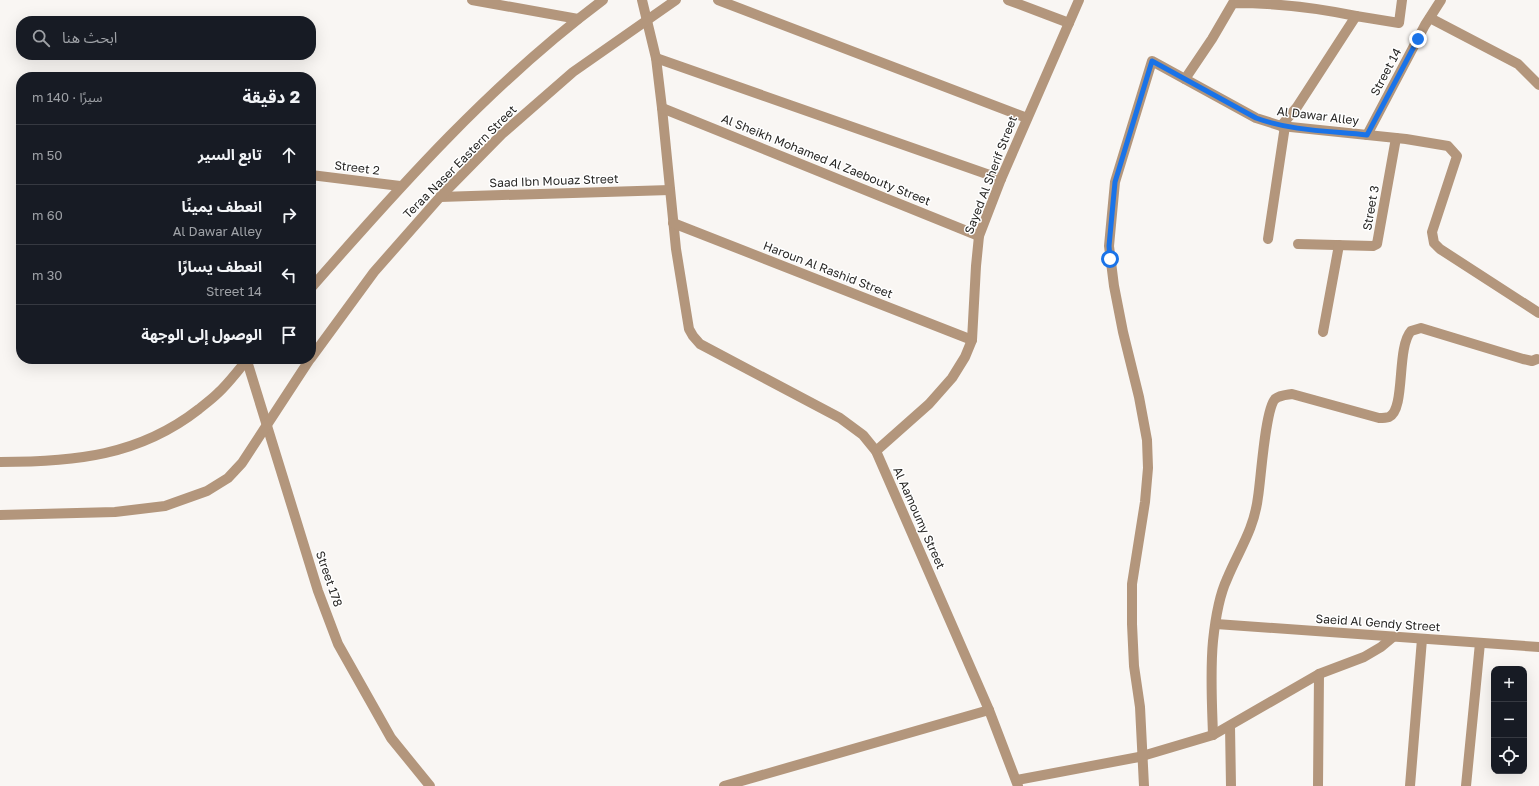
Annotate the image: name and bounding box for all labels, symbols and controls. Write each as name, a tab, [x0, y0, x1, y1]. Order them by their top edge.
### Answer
search box	[16, 16, 316, 60]
icon: search	[30, 27, 52, 49]
text: ابحث هنا	[62, 28, 117, 46]
route end	[1409, 30, 1427, 48]
street label: Street 14	[1367, 45, 1404, 98]
text: 2 دقيقة	[243, 86, 300, 107]
text: سيرًا · 140 m	[32, 89, 102, 105]
street label: Teraa Naser Eastern Street	[400, 102, 520, 221]
street label: Al Dawar Alley	[1276, 103, 1360, 128]
street label: Al Sheikh Mohamed Al Zaebouty Street	[719, 111, 933, 209]
street label: Sayed Al Sherif Street	[961, 113, 1020, 236]
icon: ahead	[278, 144, 300, 166]
text: تابع السير	[198, 145, 262, 163]
text: 50 m	[32, 147, 62, 163]
street label: Street 2	[334, 157, 381, 178]
street label: Saad Ibn Mouaz Street	[489, 171, 619, 190]
street label: Street 3	[1359, 184, 1382, 232]
text: انعطف يمينًا	[182, 197, 262, 215]
icon: right	[278, 204, 300, 226]
text: 60 m	[32, 207, 63, 223]
text: Al Dawar Alley	[173, 223, 262, 239]
street label: Haroun Al Rashid Street	[761, 238, 895, 301]
route start	[1101, 250, 1119, 268]
text: انعطف يسارًا	[178, 257, 262, 275]
icon: left	[278, 264, 300, 286]
text: 30 m	[32, 267, 62, 283]
text: Street 14	[206, 283, 262, 299]
icon: arrive	[278, 324, 300, 346]
text: الوصول إلى الوجهة	[141, 325, 262, 343]
street label: Al Aamoumy Street	[890, 464, 949, 571]
street label: Street 178	[313, 549, 346, 609]
street label: Saeid Al Gendy Street	[1315, 611, 1441, 634]
map controls	[1491, 666, 1527, 774]
button: +	[1491, 666, 1527, 702]
button: −	[1491, 702, 1527, 738]
button: locate	[1491, 738, 1527, 774]

